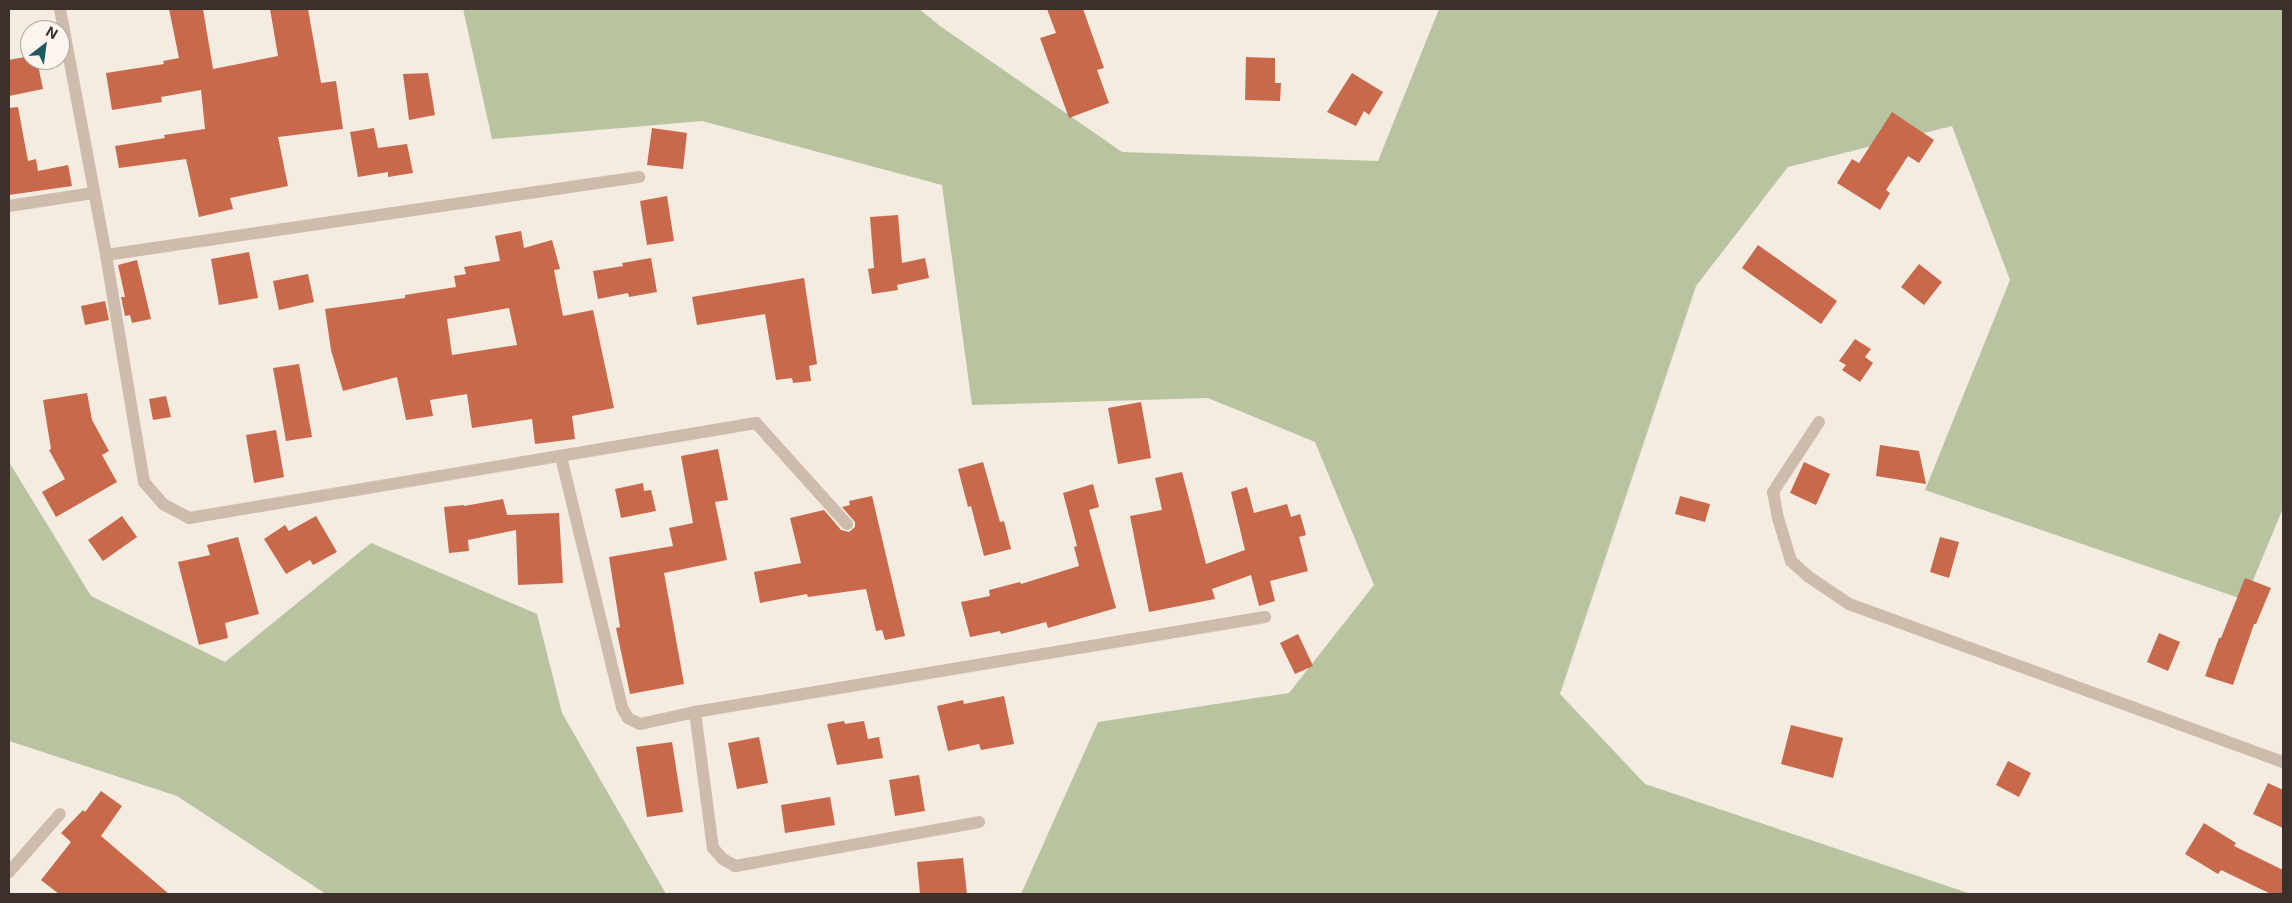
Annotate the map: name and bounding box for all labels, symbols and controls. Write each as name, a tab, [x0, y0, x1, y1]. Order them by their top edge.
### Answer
north arrow	[20, 20, 70, 70]
text: N	[43, 22, 61, 42]

